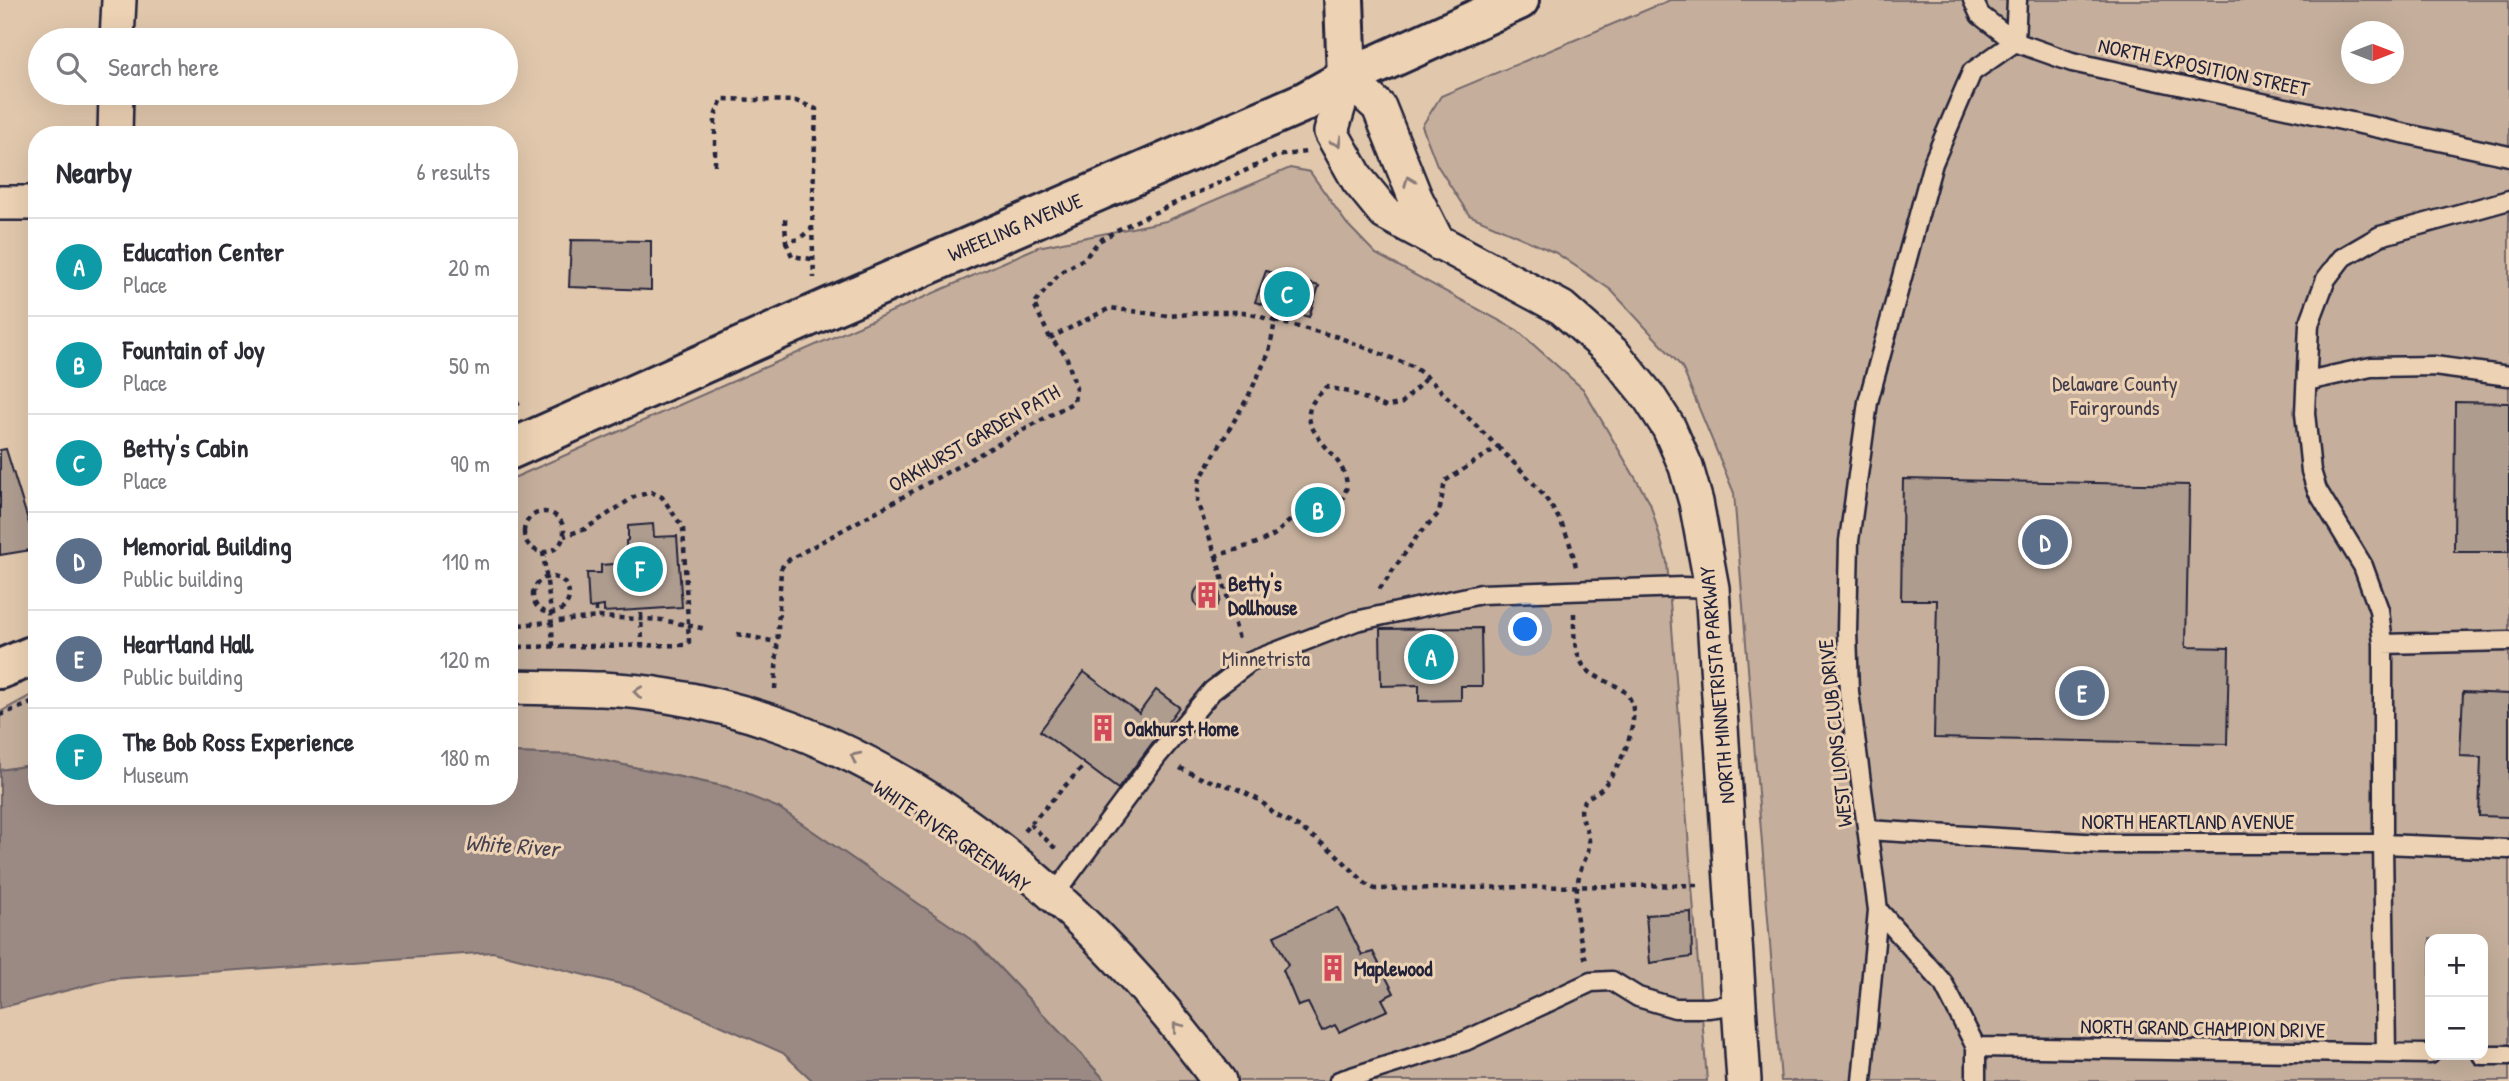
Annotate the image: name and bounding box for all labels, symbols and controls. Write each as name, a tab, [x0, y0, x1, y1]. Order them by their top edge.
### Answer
north arrow	[2341, 21, 2404, 84]
search box	[28, 28, 518, 105]
street label: NORTH EXPOSITION STREET	[2096, 30, 2313, 104]
icon: search	[52, 48, 90, 86]
text: Search here	[108, 49, 219, 84]
one-way arrow	[1329, 135, 1342, 148]
text: Nearby	[56, 152, 132, 192]
text: 6 results	[417, 156, 490, 187]
one-way arrow	[1404, 176, 1418, 188]
street label: WHEELING AVENUE	[943, 186, 1087, 268]
text: Education Center	[123, 234, 284, 269]
text: A	[73, 252, 85, 283]
text: 20 m	[448, 252, 490, 283]
pin: C	[1264, 268, 1310, 320]
text: Place	[123, 269, 167, 300]
text: Fountain of Joy	[123, 332, 265, 367]
text: B	[73, 350, 85, 381]
text: 50 m	[449, 350, 490, 381]
text: Place	[123, 367, 167, 398]
park label: Delaware County Fairgrounds	[2052, 369, 2178, 422]
street label: OAKHURST GARDEN PATH	[883, 377, 1065, 499]
text: Betty's Cabin	[123, 430, 248, 465]
text: C	[73, 448, 85, 479]
text: 90 m	[450, 448, 490, 479]
text: Place	[123, 465, 167, 496]
pin: B	[1295, 484, 1341, 536]
pin: D	[2022, 516, 2068, 568]
text: Memorial Building	[123, 528, 292, 563]
pin: F	[617, 543, 663, 595]
text: D	[74, 546, 84, 577]
text: 110 m	[442, 546, 490, 577]
text: Public building	[123, 563, 243, 594]
street label: NORTH MINNETRISTA PARKWAY	[1692, 564, 1742, 805]
place label: Betty's Dollhouse	[1228, 569, 1298, 622]
building icon: Betty's Dollhouse	[1192, 580, 1222, 610]
your location	[1508, 612, 1542, 646]
text: Heartland Hall	[123, 626, 253, 661]
pin: A	[1408, 631, 1454, 683]
street label: WEST LIONS CLUB DRIVE	[1811, 638, 1859, 828]
text: E	[74, 644, 84, 675]
text: 120 m	[440, 644, 490, 675]
park label: Minnetrista	[1222, 644, 1310, 673]
text: Public building	[123, 661, 243, 692]
pin: E	[2059, 667, 2105, 719]
one-way arrow	[632, 685, 644, 700]
building icon: Oakhurst Home	[1088, 713, 1118, 743]
place label: Oakhurst Home	[1124, 714, 1240, 743]
text: The Bob Ross Experience	[123, 724, 354, 759]
text: F	[75, 742, 83, 773]
text: 180 m	[440, 742, 490, 773]
one-way arrow	[850, 752, 862, 765]
text: Museum	[123, 759, 189, 790]
street label: WHITE RIVER GREENWAY	[868, 773, 1037, 900]
street label: NORTH HEARTLAND AVENUE	[2082, 807, 2294, 836]
water label: White River	[464, 826, 563, 864]
map controls	[2425, 934, 2488, 1060]
button: +	[2425, 934, 2488, 997]
building icon: Maplewood	[1318, 953, 1348, 983]
place label: Maplewood	[1354, 954, 1433, 984]
button: −	[2425, 997, 2488, 1060]
street label: NORTH GRAND CHAMPION DRIVE	[2080, 1011, 2326, 1045]
one-way arrow	[1173, 1022, 1185, 1035]

